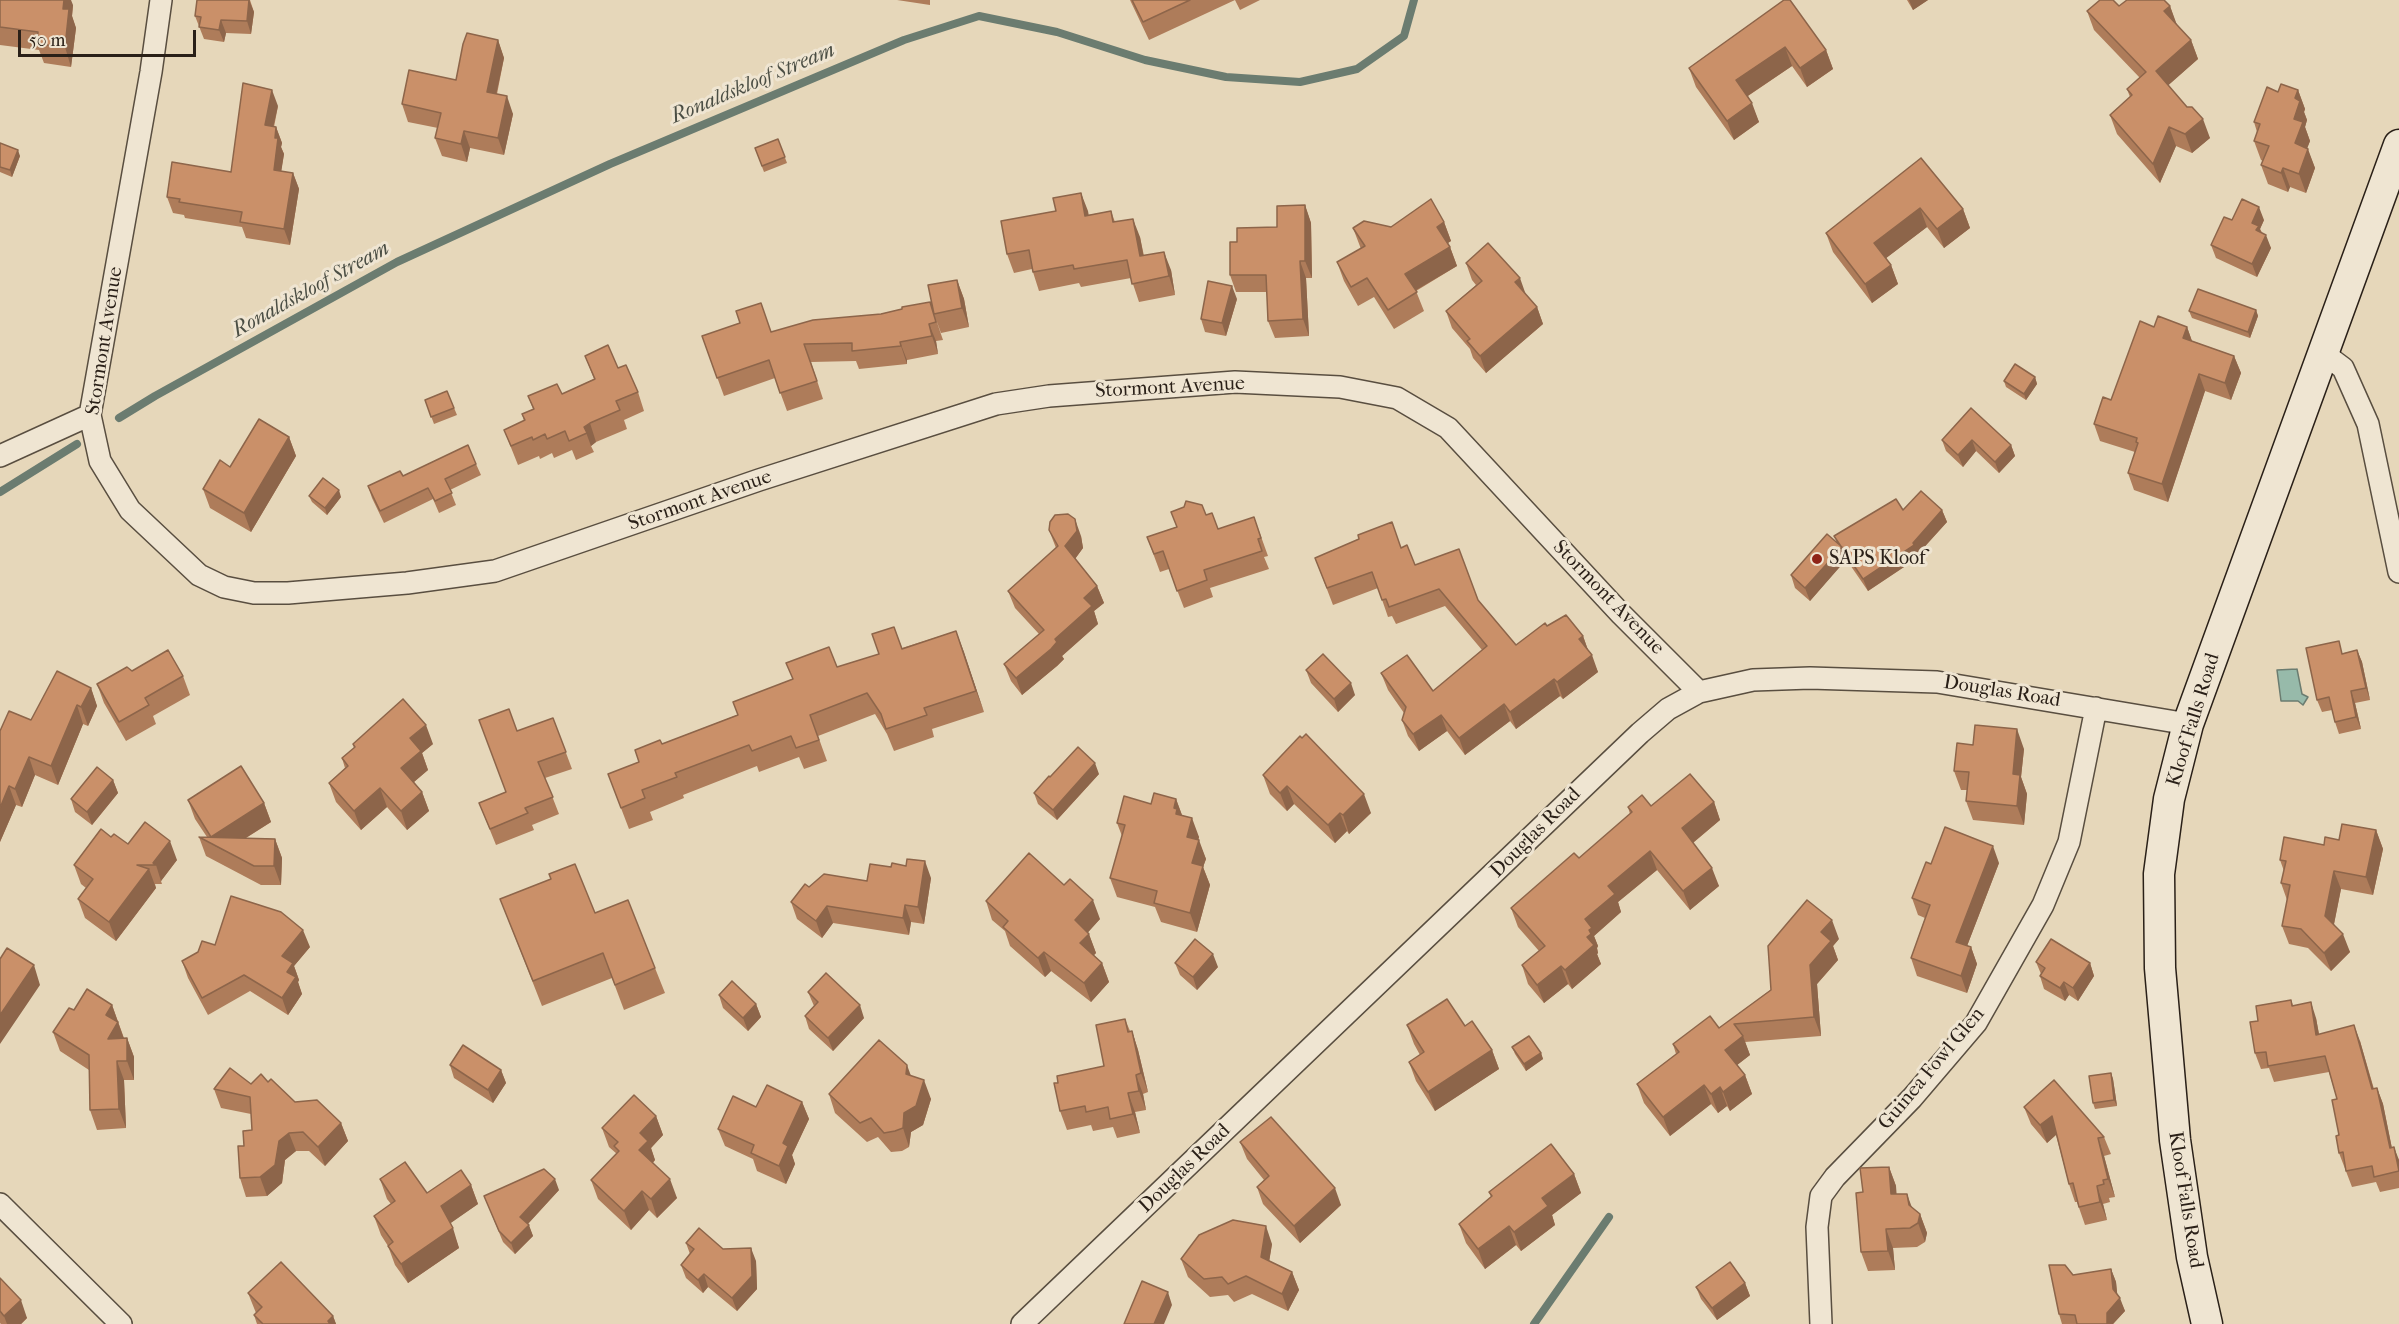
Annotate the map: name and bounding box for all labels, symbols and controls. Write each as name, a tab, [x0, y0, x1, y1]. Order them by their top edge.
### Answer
scale bar	[21, 18, 200, 56]
text: 50 m	[29, 30, 65, 51]
water label: Ronaldskloof Stream	[667, 38, 839, 130]
water label: Ronaldskloof Stream	[228, 236, 394, 344]
street label: Stormont Avenue	[81, 265, 129, 417]
street label: Stormont Avenue	[1094, 372, 1246, 404]
street label: Stormont Avenue	[625, 465, 775, 537]
street label: Stormont Avenue	[1547, 536, 1669, 660]
place label: SAPS Kloof	[1829, 547, 1926, 571]
marker: SAPS Kloof	[1810, 552, 1824, 566]
street label: Kloof Falls Road	[2162, 650, 2226, 790]
street label: Douglas Road	[1942, 671, 2062, 713]
street label: Douglas Road	[1486, 783, 1586, 883]
street label: Guinea Fowl Glen	[1874, 1003, 1990, 1135]
street label: Douglas Road	[1134, 1119, 1236, 1219]
street label: Kloof Falls Road	[2162, 1130, 2208, 1270]

